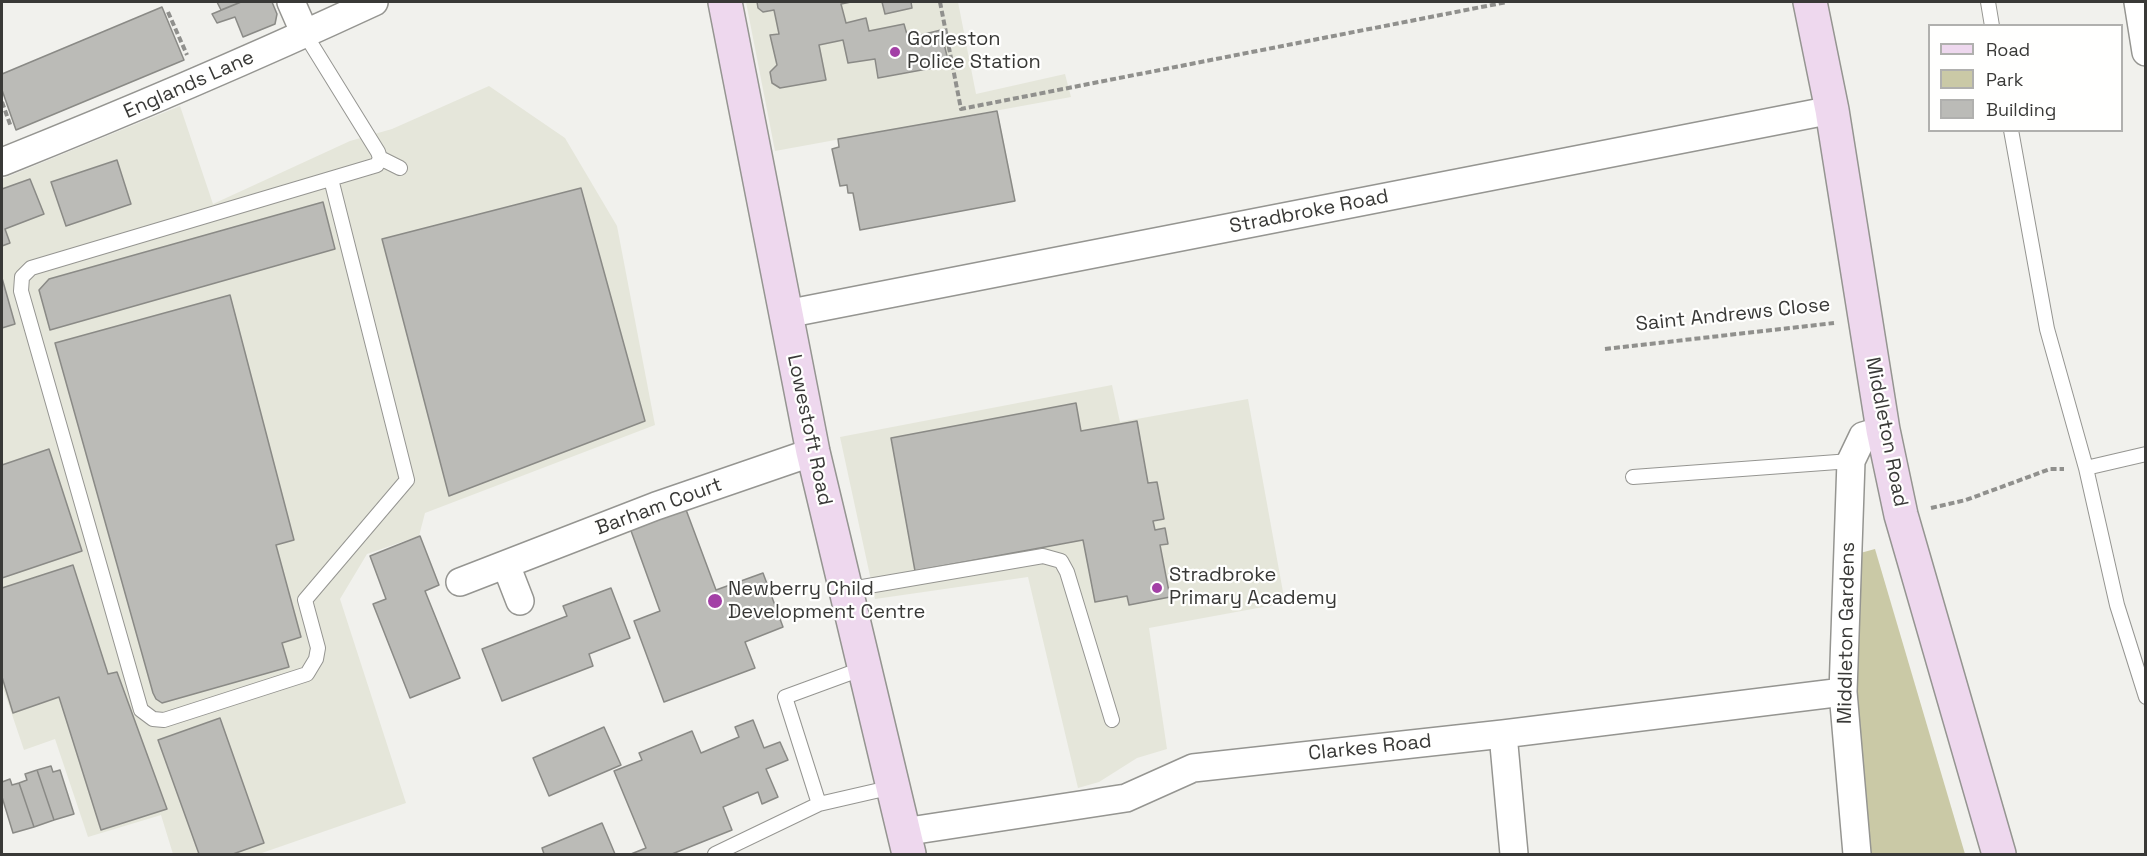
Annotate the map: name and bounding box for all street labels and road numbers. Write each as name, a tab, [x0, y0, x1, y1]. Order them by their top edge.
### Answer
street label: Englands Lane	[120, 46, 258, 124]
street label: Stradbroke Road	[1227, 185, 1391, 239]
street label: Saint Andrews Close	[1634, 293, 1832, 337]
street label: Lowestoft Road	[781, 352, 837, 508]
street label: Middleton Road	[1860, 355, 1912, 509]
street label: Barham Court	[593, 473, 725, 541]
street label: Middleton Gardens	[1833, 542, 1861, 724]
street label: Clarkes Road	[1307, 730, 1433, 766]

